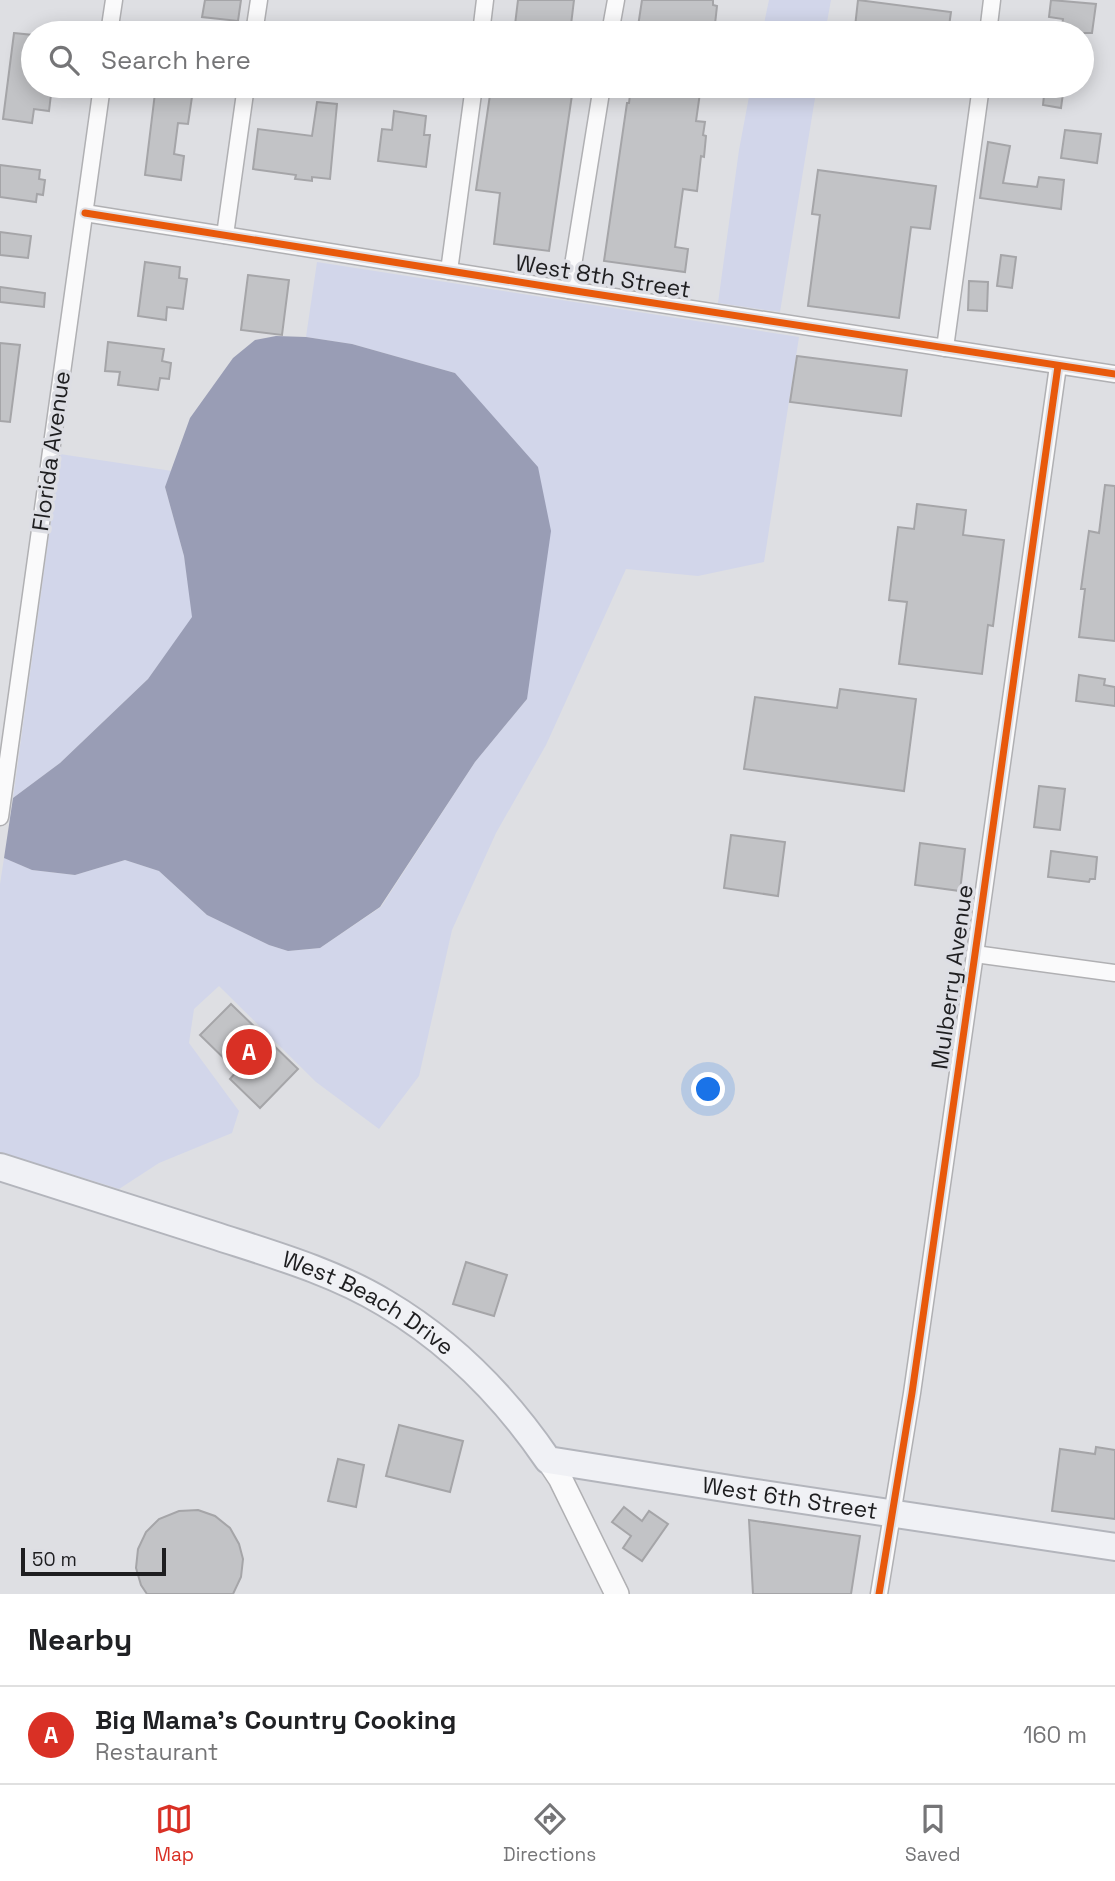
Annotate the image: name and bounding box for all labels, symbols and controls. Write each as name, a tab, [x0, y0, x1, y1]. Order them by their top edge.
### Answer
search box	[21, 21, 1094, 98]
icon: search	[45, 41, 83, 79]
text: Search here	[101, 43, 251, 77]
street label: West 8th Street	[513, 247, 693, 305]
street label: Florida Avenue	[25, 369, 77, 533]
street label: Mulberry Avenue	[924, 883, 980, 1071]
pin: A	[226, 1026, 272, 1078]
your location	[691, 1072, 725, 1106]
street label: West Beach Drive	[279, 1244, 461, 1362]
street label: West 6th Street	[700, 1470, 880, 1526]
scale bar	[21, 1545, 166, 1577]
text: 50 m	[32, 1547, 77, 1572]
text: Nearby	[28, 1620, 132, 1659]
text: Big Mama's Country Cooking	[95, 1703, 456, 1737]
text: A	[44, 1720, 58, 1750]
text: 160 m	[1023, 1720, 1087, 1750]
text: Restaurant	[95, 1737, 218, 1767]
tab: Map	[154, 1800, 194, 1867]
tab: Directions	[503, 1800, 596, 1867]
tab: Saved	[905, 1800, 961, 1867]

